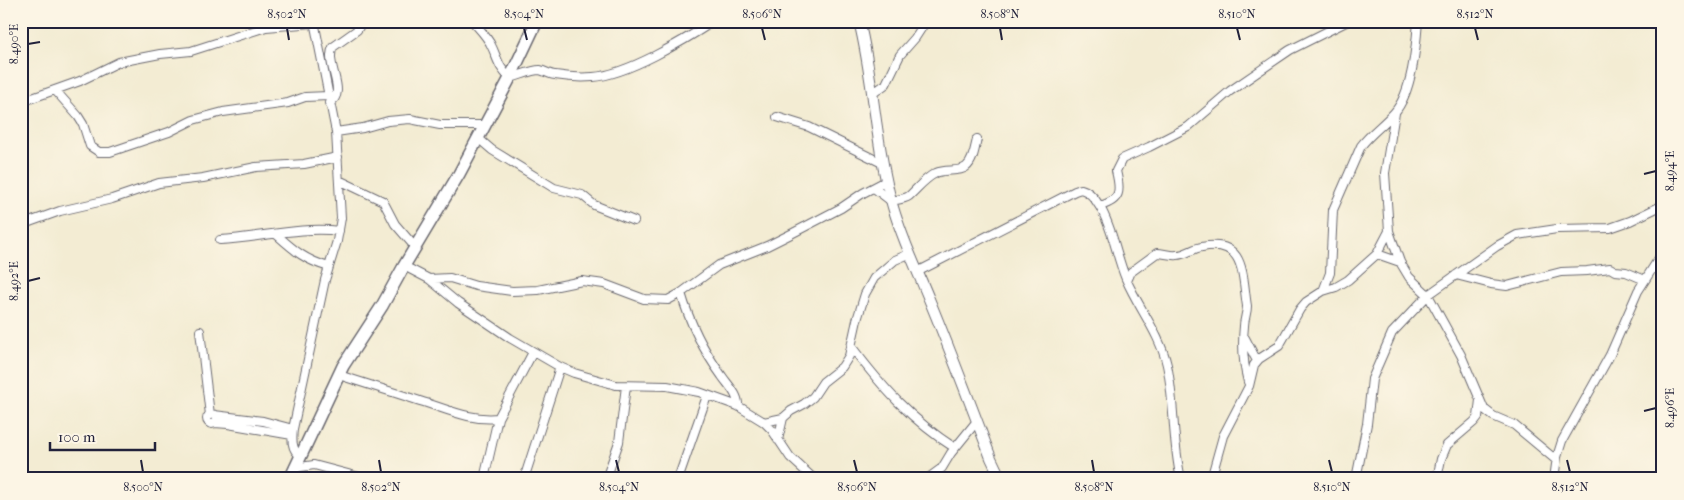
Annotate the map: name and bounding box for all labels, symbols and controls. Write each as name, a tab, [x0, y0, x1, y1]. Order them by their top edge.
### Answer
text: 8.502°N	[267, 7, 307, 21]
text: 8.504°N	[504, 7, 544, 21]
text: 8.506°N	[742, 7, 782, 21]
text: 8.508°N	[980, 7, 1020, 21]
text: 8.510°N	[1218, 7, 1256, 21]
text: 8.512°N	[1457, 7, 1493, 21]
text: 8.490°E	[7, 24, 21, 64]
text: 8.494°E	[1663, 151, 1677, 191]
text: 8.492°E	[7, 261, 21, 301]
text: 8.496°E	[1663, 388, 1677, 428]
scale bar	[50, 420, 155, 452]
text: 100 m	[58, 428, 96, 446]
text: 8.500°N	[123, 480, 163, 494]
text: 8.502°N	[361, 480, 401, 494]
text: 8.504°N	[599, 480, 639, 494]
text: 8.506°N	[837, 480, 877, 494]
text: 8.508°N	[1074, 480, 1114, 494]
text: 8.510°N	[1313, 480, 1351, 494]
text: 8.512°N	[1552, 480, 1588, 494]

